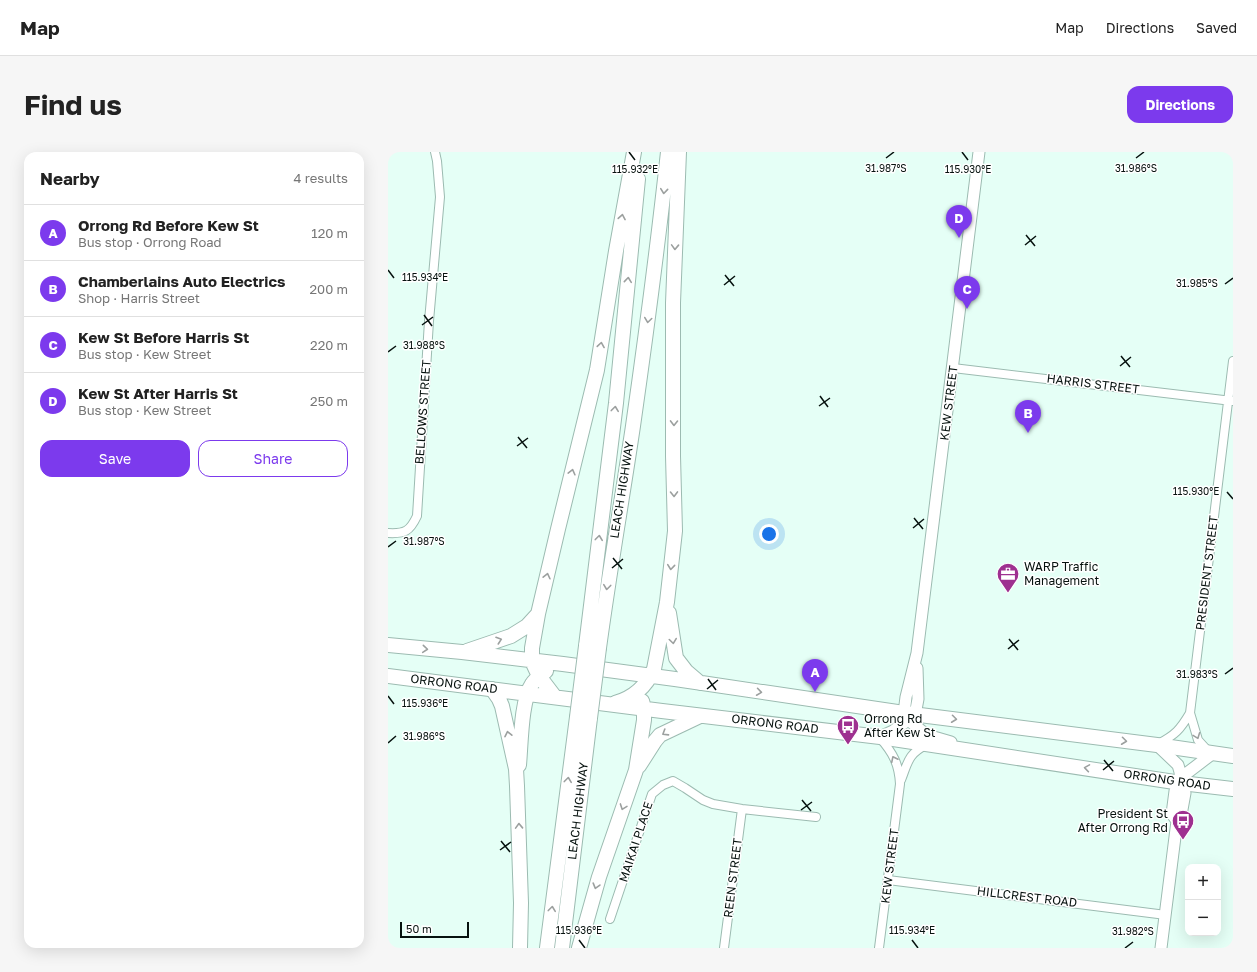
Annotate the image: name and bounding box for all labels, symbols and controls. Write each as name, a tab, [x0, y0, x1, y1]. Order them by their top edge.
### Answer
text: Map	[20, 16, 60, 39]
text: Map	[1055, 19, 1084, 36]
text: Directions	[1106, 19, 1174, 36]
text: Saved	[1196, 19, 1237, 36]
button: Directions	[1127, 86, 1233, 123]
text: Find us	[24, 88, 122, 121]
text: 31.987°S	[865, 162, 907, 174]
text: 31.986°S	[1115, 162, 1157, 174]
text: 115.932°E	[612, 163, 658, 175]
text: 115.930°E	[945, 163, 991, 175]
text: Nearby	[40, 168, 100, 189]
text: 4 results	[294, 170, 348, 186]
one-way arrow	[659, 188, 668, 194]
pin: D	[946, 205, 972, 238]
one-way arrow	[618, 214, 626, 220]
text: Orrong Rd Before Kew St	[78, 216, 259, 234]
text: A	[48, 225, 58, 241]
text: 120 m	[311, 225, 348, 241]
text: Bus stop · Orrong Road	[78, 234, 222, 250]
one-way arrow	[671, 244, 680, 250]
text: 115.934°E	[402, 271, 448, 283]
text: Chamberlains Auto Electrics	[78, 272, 285, 290]
pin: C	[954, 276, 980, 309]
one-way arrow	[623, 277, 632, 283]
text: 31.985°S	[1176, 277, 1218, 289]
text: B	[48, 281, 58, 297]
text: 200 m	[310, 281, 348, 297]
text: Shop · Harris Street	[78, 290, 200, 306]
one-way arrow	[644, 317, 653, 323]
text: Kew St Before Harris St	[78, 328, 249, 346]
text: C	[48, 337, 58, 353]
text: 220 m	[310, 337, 348, 353]
text: 31.988°S	[403, 339, 445, 351]
one-way arrow	[596, 342, 605, 348]
text: Bus stop · Kew Street	[78, 346, 211, 362]
street label: BELLOWS STREET	[411, 359, 434, 465]
street label: KEW STREET	[936, 364, 961, 441]
street label: HARRIS STREET	[1046, 370, 1141, 397]
text: Kew St After Harris St	[78, 384, 238, 402]
text: D	[48, 393, 58, 409]
text: 250 m	[310, 393, 348, 409]
pin: B	[1015, 400, 1041, 433]
text: Bus stop · Kew Street	[78, 402, 211, 418]
one-way arrow	[610, 406, 619, 412]
one-way arrow	[670, 420, 678, 426]
button: Save	[40, 440, 190, 477]
button: Share	[198, 440, 348, 477]
street label: LEACH HIGHWAY	[606, 440, 637, 540]
one-way arrow	[567, 469, 576, 476]
text: 115.930°E	[1173, 485, 1219, 497]
one-way arrow	[670, 491, 678, 497]
street label: PRESIDENT STREET	[1192, 514, 1221, 631]
your location	[759, 524, 779, 544]
text: 31.987°S	[403, 535, 445, 547]
one-way arrow	[594, 535, 603, 541]
place label: WARP Traffic Management	[1024, 559, 1099, 588]
office icon: WARP Traffic Management	[995, 561, 1021, 594]
one-way arrow	[667, 564, 676, 570]
one-way arrow	[542, 573, 551, 580]
one-way arrow	[603, 584, 612, 590]
one-way arrow	[496, 636, 503, 644]
one-way arrow	[668, 638, 677, 644]
one-way arrow	[422, 644, 428, 653]
pin: A	[802, 659, 828, 692]
text: 31.983°S	[1176, 668, 1218, 680]
street label: ORRONG ROAD	[410, 671, 499, 696]
one-way arrow	[756, 687, 762, 696]
text: 115.936°E	[402, 697, 448, 709]
street label: ORRONG ROAD	[731, 711, 820, 736]
place label: Orrong Rd After Kew St	[864, 711, 936, 740]
bus stop icon: Orrong Rd After Kew St	[835, 713, 861, 746]
one-way arrow	[951, 715, 957, 724]
one-way arrow	[662, 728, 669, 735]
text: 31.986°S	[403, 730, 445, 742]
one-way arrow	[504, 730, 512, 737]
one-way arrow	[1193, 733, 1201, 740]
one-way arrow	[1121, 736, 1127, 745]
one-way arrow	[891, 756, 899, 763]
street label: LEACH HIGHWAY	[564, 761, 591, 861]
one-way arrow	[1084, 764, 1090, 773]
street label: ORRONG ROAD	[1123, 766, 1212, 793]
one-way arrow	[564, 777, 573, 783]
street label: MAIKAI PLACE	[615, 800, 656, 884]
one-way arrow	[619, 803, 627, 810]
place label: President St After Orrong Rd	[1078, 806, 1168, 835]
bus stop icon: President St After Orrong Rd	[1170, 808, 1196, 841]
one-way arrow	[514, 823, 523, 829]
street label: KEW STREET	[877, 827, 902, 904]
street label: REEN STREET	[720, 837, 745, 919]
map controls	[1185, 864, 1221, 936]
button: +	[1185, 864, 1221, 900]
one-way arrow	[592, 882, 601, 889]
street label: HILLCREST ROAD	[976, 883, 1078, 910]
button: −	[1185, 900, 1221, 936]
one-way arrow	[547, 906, 556, 912]
scale bar	[400, 920, 469, 939]
text: 50 m	[406, 922, 432, 935]
text: 115.936°E	[556, 924, 602, 936]
text: 115.934°E	[889, 924, 935, 936]
text: 31.982°S	[1112, 925, 1154, 937]

